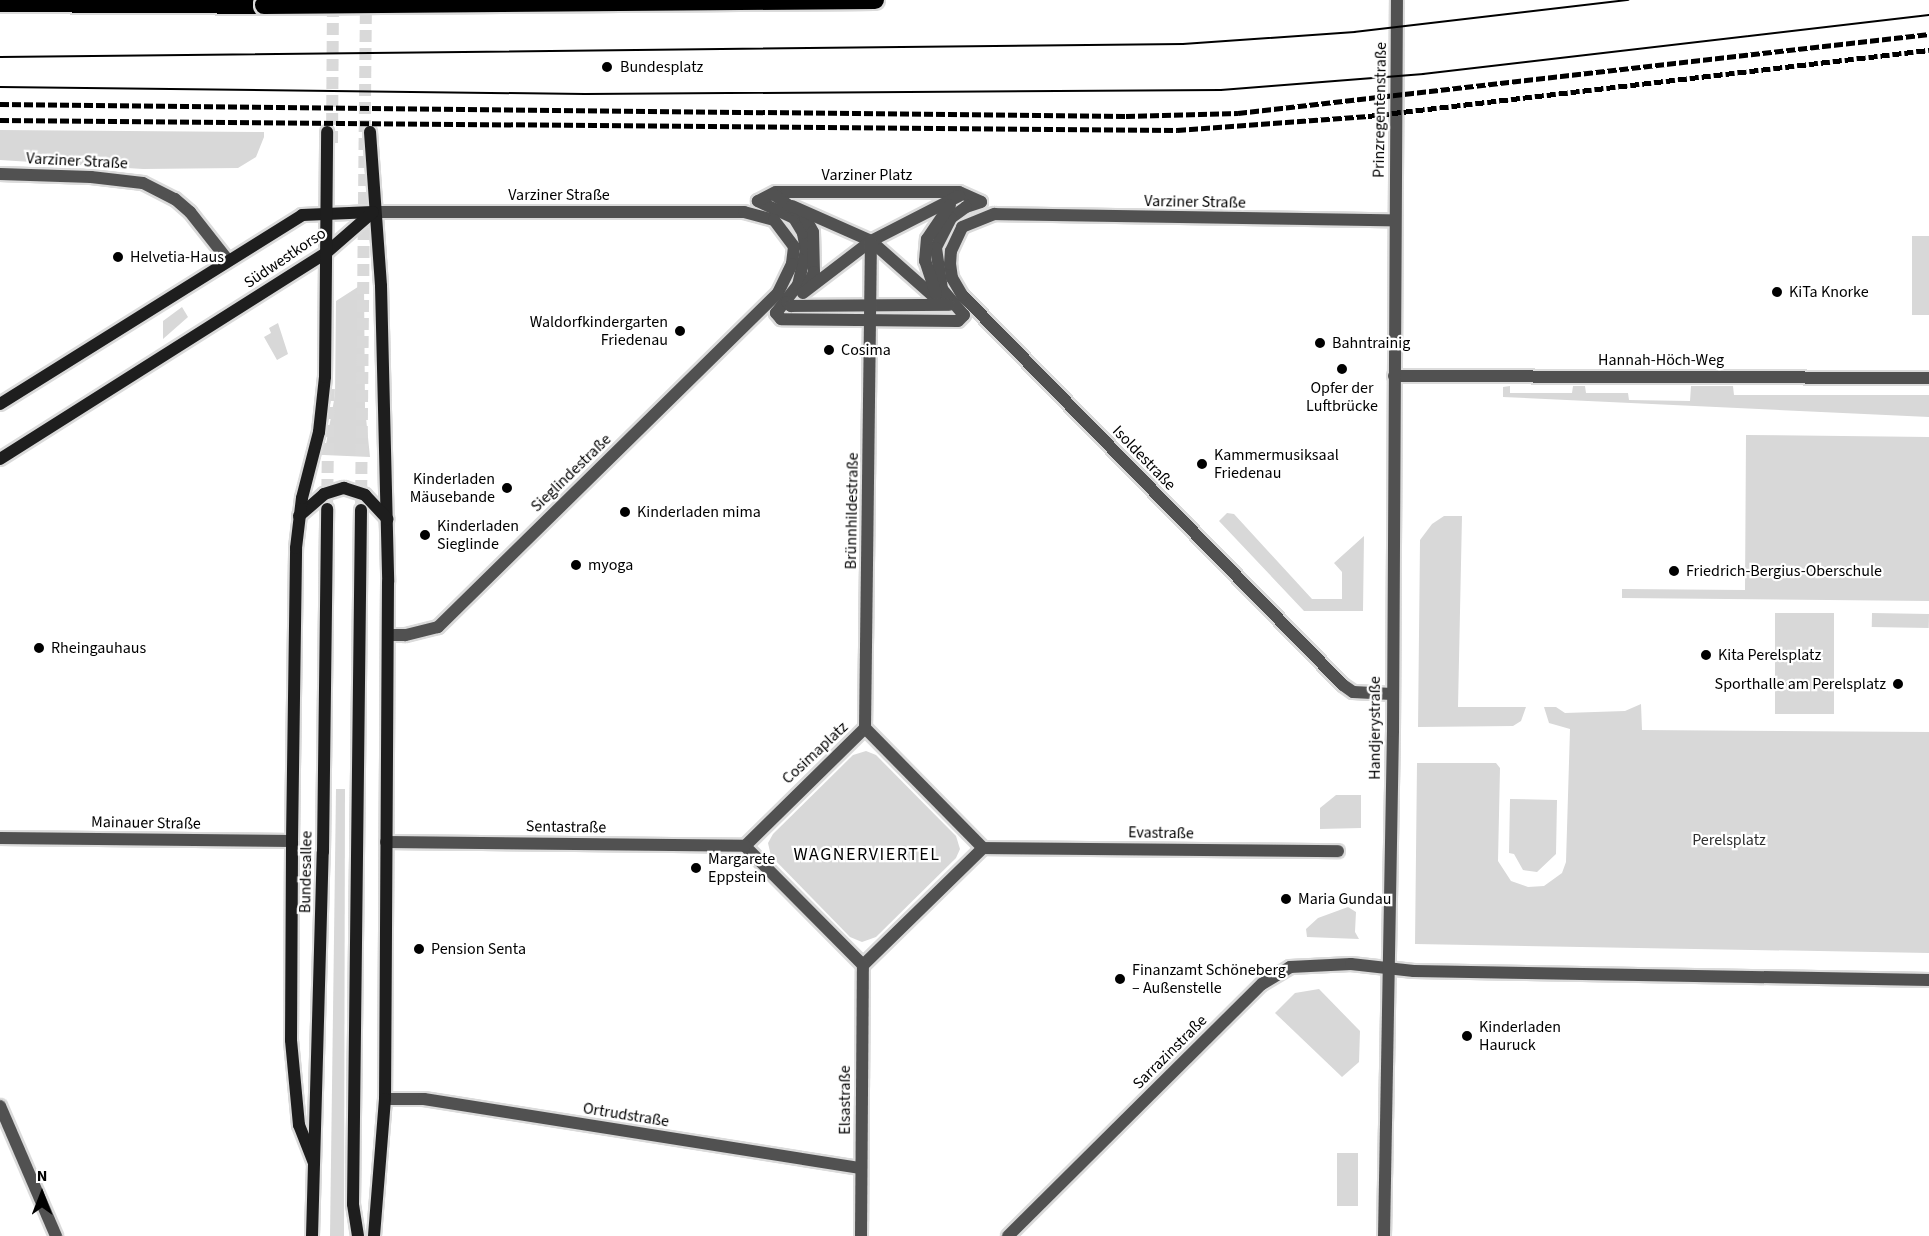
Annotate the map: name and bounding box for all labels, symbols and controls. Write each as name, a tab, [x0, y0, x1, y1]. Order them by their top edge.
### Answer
street label: Prinzregentenstraße	[1369, 42, 1391, 178]
place label: Bundesplatz	[620, 57, 703, 77]
marker: Bundesplatz	[598, 58, 616, 76]
street label: Varziner Straße	[26, 149, 128, 173]
street label: Varziner Platz	[822, 165, 912, 185]
street label: Varziner Straße	[508, 185, 610, 205]
street label: Varziner Straße	[1144, 192, 1246, 212]
street label: Südwestkorso	[240, 224, 330, 292]
place label: Helvetia-Haus	[130, 247, 224, 267]
marker: Helvetia-Haus	[111, 250, 125, 264]
place label: KiTa Knorke	[1789, 282, 1869, 302]
marker: KiTa Knorke	[1770, 285, 1784, 299]
place label: Waldorfkindergarten Friedenau	[530, 312, 668, 350]
marker: Waldorfkindergarten Friedenau	[673, 324, 687, 338]
place label: Bahntrainig	[1332, 333, 1410, 353]
marker: Bahntrainig	[1313, 336, 1327, 350]
place label: Cosima	[841, 340, 891, 360]
marker: Cosima	[822, 343, 836, 357]
street label: Hannah-Höch-Weg	[1598, 350, 1724, 370]
marker: Opfer der Luftbrücke	[1335, 362, 1349, 376]
place label: Opfer der Luftbrücke	[1306, 378, 1378, 416]
street label: Isoldestraße	[1108, 422, 1180, 494]
street label: Sieglindestraße	[527, 430, 615, 516]
place label: Kammermusiksaal Friedenau	[1214, 445, 1339, 483]
street label: Brünnhildestraße	[841, 452, 863, 570]
marker: Kammermusiksaal Friedenau	[1195, 457, 1209, 471]
place label: Kinderladen Mäusebande	[410, 469, 495, 507]
marker: Kinderladen Mäusebande	[500, 481, 514, 495]
place label: Kinderladen mima	[637, 502, 761, 522]
marker: Kinderladen mima	[618, 505, 632, 519]
place label: Kinderladen Sieglinde	[437, 516, 519, 554]
marker: Kinderladen Sieglinde	[418, 528, 432, 542]
place label: myoga	[588, 555, 633, 575]
marker: myoga	[569, 558, 583, 572]
place label: Friedrich-Bergius-Oberschule	[1686, 561, 1882, 581]
marker: Friedrich-Bergius-Oberschule	[1667, 564, 1681, 578]
place label: Rheingauhaus	[51, 638, 146, 658]
marker: Rheingauhaus	[32, 641, 46, 655]
place label: Kita Perelsplatz	[1718, 645, 1821, 665]
marker: Kita Perelsplatz	[1699, 648, 1713, 662]
place label: Sporthalle am Perelsplatz	[1715, 674, 1886, 694]
street label: Handjerystraße	[1365, 676, 1385, 780]
marker: Sporthalle am Perelsplatz	[1891, 677, 1905, 691]
street label: Cosimaplatz	[778, 718, 852, 788]
street label: Mainauer Straße	[91, 812, 201, 834]
street label: Sentastraße	[526, 817, 606, 837]
street label: Evastraße	[1128, 823, 1194, 843]
park label: Perelsplatz	[1692, 830, 1766, 850]
street label: Bundesallee	[296, 831, 316, 913]
district label: WAGNERVIERTEL	[793, 844, 941, 866]
place label: Margarete Eppstein	[708, 849, 775, 887]
marker: Margarete Eppstein	[689, 861, 703, 875]
place label: Maria Gundau	[1298, 889, 1391, 909]
marker: Maria Gundau	[1279, 892, 1293, 906]
place label: Pension Senta	[431, 939, 526, 959]
marker: Pension Senta	[412, 942, 426, 956]
place label: Finanzamt Schöneberg – Außenstelle	[1132, 960, 1286, 998]
marker: Finanzamt Schöneberg – Außenstelle	[1113, 972, 1127, 986]
street label: Sarrazinstraße	[1129, 1011, 1211, 1093]
place label: Kinderladen Hauruck	[1479, 1017, 1561, 1055]
marker: Kinderladen Hauruck	[1460, 1029, 1474, 1043]
street label: Elsastraße	[835, 1065, 855, 1135]
street label: Ortrudstraße	[582, 1099, 670, 1131]
north arrow	[12, 1164, 72, 1224]
text: N	[37, 1165, 47, 1187]

